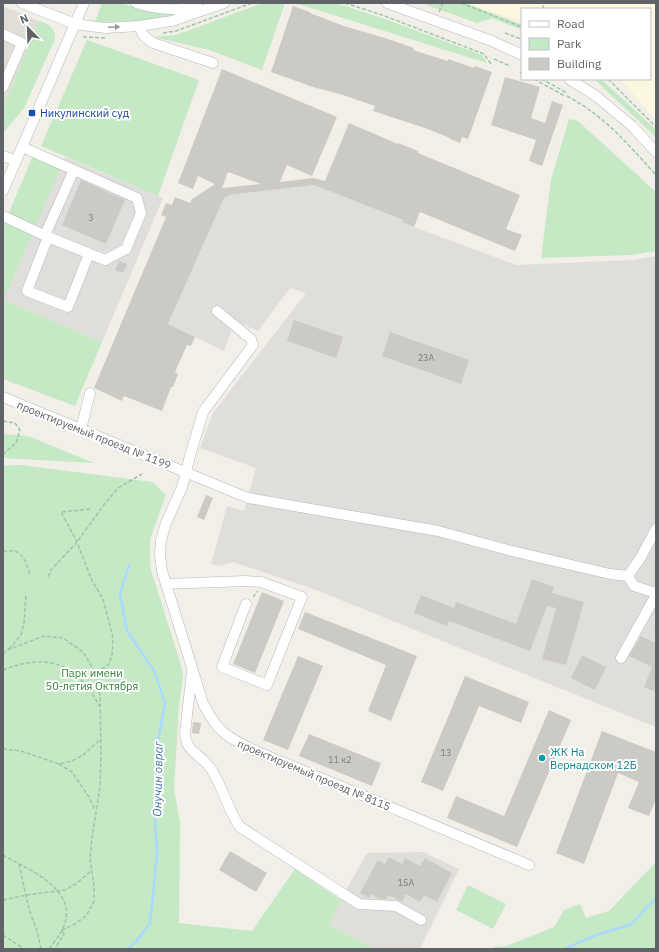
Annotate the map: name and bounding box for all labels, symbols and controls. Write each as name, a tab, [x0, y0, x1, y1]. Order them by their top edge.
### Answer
north arrow	[8, 8, 48, 48]
legend	[521, 8, 651, 80]
text: N	[18, 11, 31, 27]
text: Road	[557, 16, 585, 31]
one-way arrow	[108, 24, 120, 31]
text: Park	[557, 36, 582, 51]
text: Building	[557, 56, 602, 71]
place label: Никулинский суд	[40, 106, 130, 120]
marker: Никулинский суд	[27, 108, 37, 118]
house number: 3	[88, 212, 94, 223]
house number: 23А	[418, 352, 435, 363]
street label: проектируемый проезд № 1199	[15, 398, 173, 472]
park label: Парк имени 50-летия Октября	[46, 666, 138, 693]
street label: проектируемый проезд № 8115	[235, 736, 393, 814]
water label: Онучин овраг	[149, 740, 166, 817]
place label: ЖК На Вернадском 12Б	[550, 745, 637, 772]
house number: 13	[441, 747, 451, 758]
marker: ЖК На Вернадском 12Б	[537, 753, 547, 763]
house number: 11 к2	[328, 754, 352, 765]
house number: 15А	[398, 877, 415, 888]

